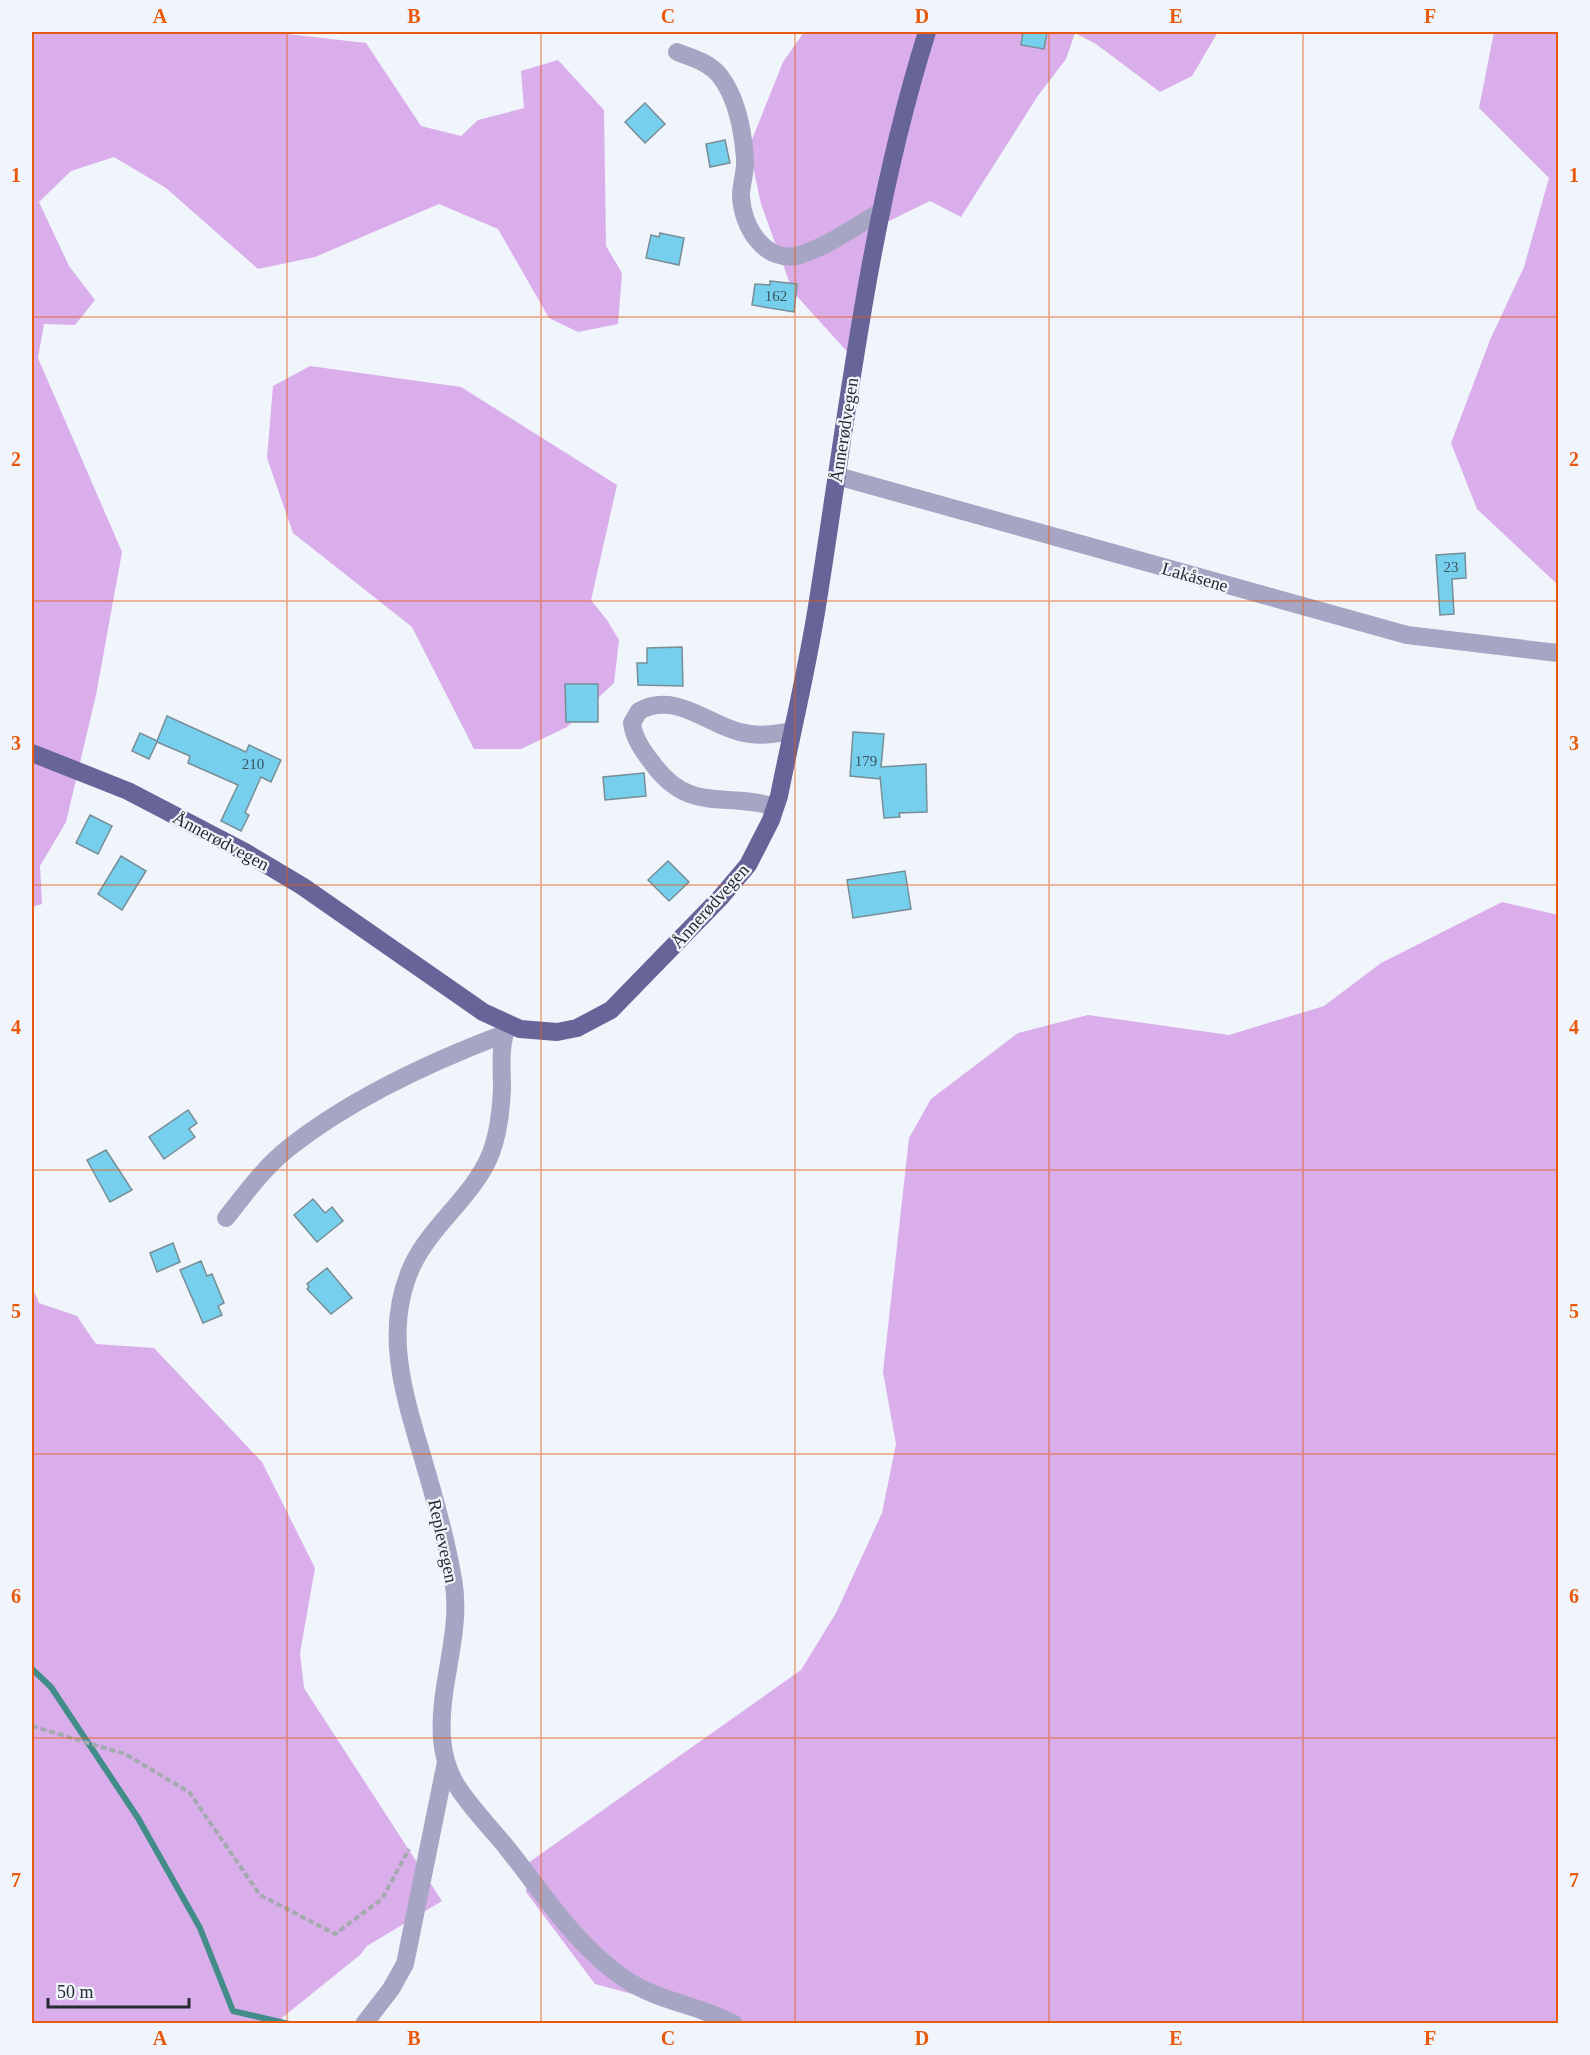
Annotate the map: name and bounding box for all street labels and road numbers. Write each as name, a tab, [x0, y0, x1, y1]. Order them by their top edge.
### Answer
street label: Ånnerødvegen	[826, 376, 862, 484]
street label: Lakåsene	[1160, 558, 1230, 596]
street label: Ånnerødvegen	[170, 807, 272, 875]
street label: Ånnerødvegen	[667, 860, 753, 952]
street label: Replevegen	[424, 1497, 462, 1585]

